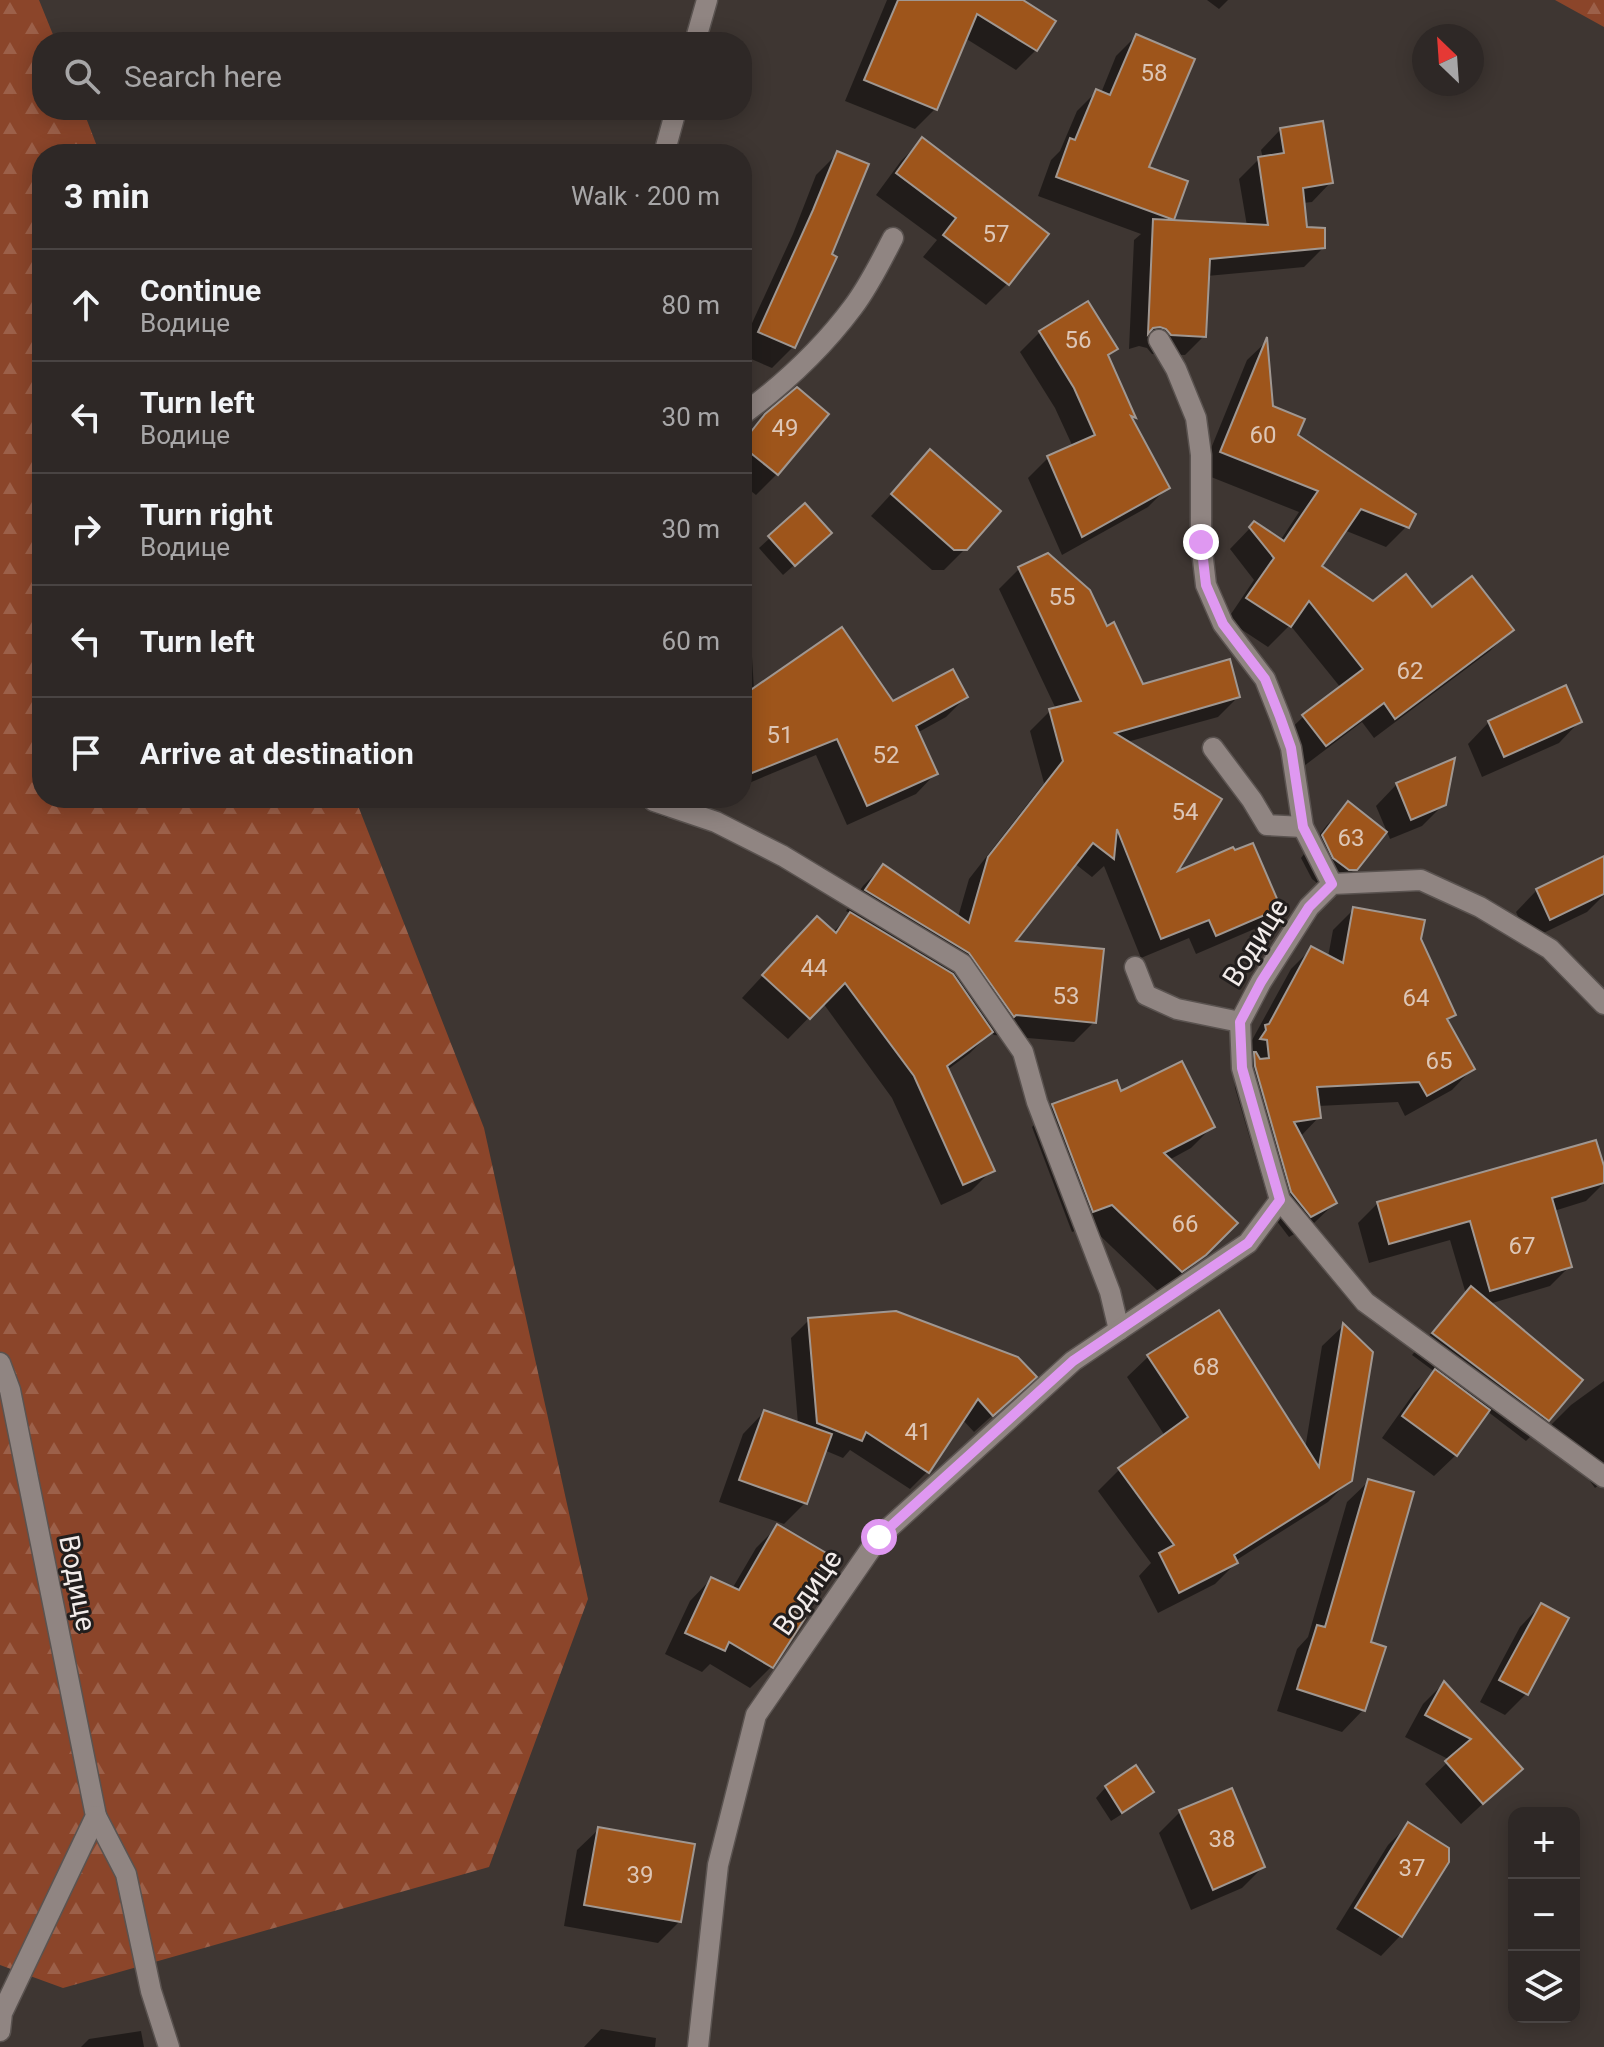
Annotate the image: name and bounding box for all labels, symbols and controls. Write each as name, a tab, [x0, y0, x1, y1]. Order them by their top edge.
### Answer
north arrow	[1412, 24, 1484, 96]
search box	[32, 32, 752, 120]
icon: search	[60, 54, 104, 98]
text: Search here	[124, 59, 282, 94]
house number: 58	[1141, 59, 1167, 87]
text: 3 min	[64, 176, 149, 216]
text: Walk · 200 m	[571, 181, 720, 211]
house number: 57	[983, 220, 1009, 248]
text: Continue	[140, 273, 261, 308]
icon: ahead	[64, 283, 108, 327]
text: 80 m	[662, 290, 720, 320]
text: Водице	[140, 308, 230, 338]
house number: 56	[1065, 326, 1091, 354]
text: Turn left	[140, 385, 255, 420]
icon: left	[64, 395, 108, 439]
text: 30 m	[662, 402, 720, 432]
house number: 49	[772, 414, 798, 442]
text: Водице	[140, 420, 230, 450]
house number: 60	[1250, 421, 1276, 449]
text: Turn right	[140, 497, 273, 532]
icon: right	[64, 507, 108, 551]
text: 30 m	[662, 514, 720, 544]
route end	[1183, 524, 1219, 560]
text: Водице	[140, 532, 230, 562]
house number: 55	[1049, 583, 1075, 611]
icon: left	[64, 619, 108, 663]
text: Turn left	[140, 624, 255, 659]
text: 60 m	[662, 626, 720, 656]
house number: 62	[1397, 657, 1423, 685]
house number: 51	[767, 721, 793, 749]
icon: arrive	[64, 731, 108, 775]
text: Arrive at destination	[140, 736, 414, 771]
house number: 52	[873, 741, 899, 769]
house number: 54	[1172, 798, 1198, 826]
house number: 63	[1338, 824, 1364, 852]
street label: Водице	[1216, 892, 1295, 992]
house number: 44	[801, 954, 827, 982]
house number: 53	[1053, 982, 1079, 1010]
house number: 64	[1403, 984, 1429, 1012]
house number: 65	[1426, 1047, 1452, 1075]
house number: 66	[1172, 1210, 1198, 1238]
house number: 67	[1509, 1232, 1535, 1260]
house number: 68	[1193, 1353, 1219, 1381]
house number: 41	[905, 1418, 931, 1446]
route start	[861, 1519, 897, 1555]
street label: Водице	[52, 1532, 103, 1634]
street label: Водице	[766, 1543, 849, 1641]
map controls	[1508, 1807, 1580, 2023]
button: +	[1508, 1807, 1580, 1879]
house number: 38	[1209, 1825, 1235, 1853]
house number: 37	[1399, 1854, 1425, 1882]
house number: 39	[627, 1861, 653, 1889]
button: −	[1508, 1879, 1580, 1951]
button: layers	[1508, 1951, 1580, 2023]

